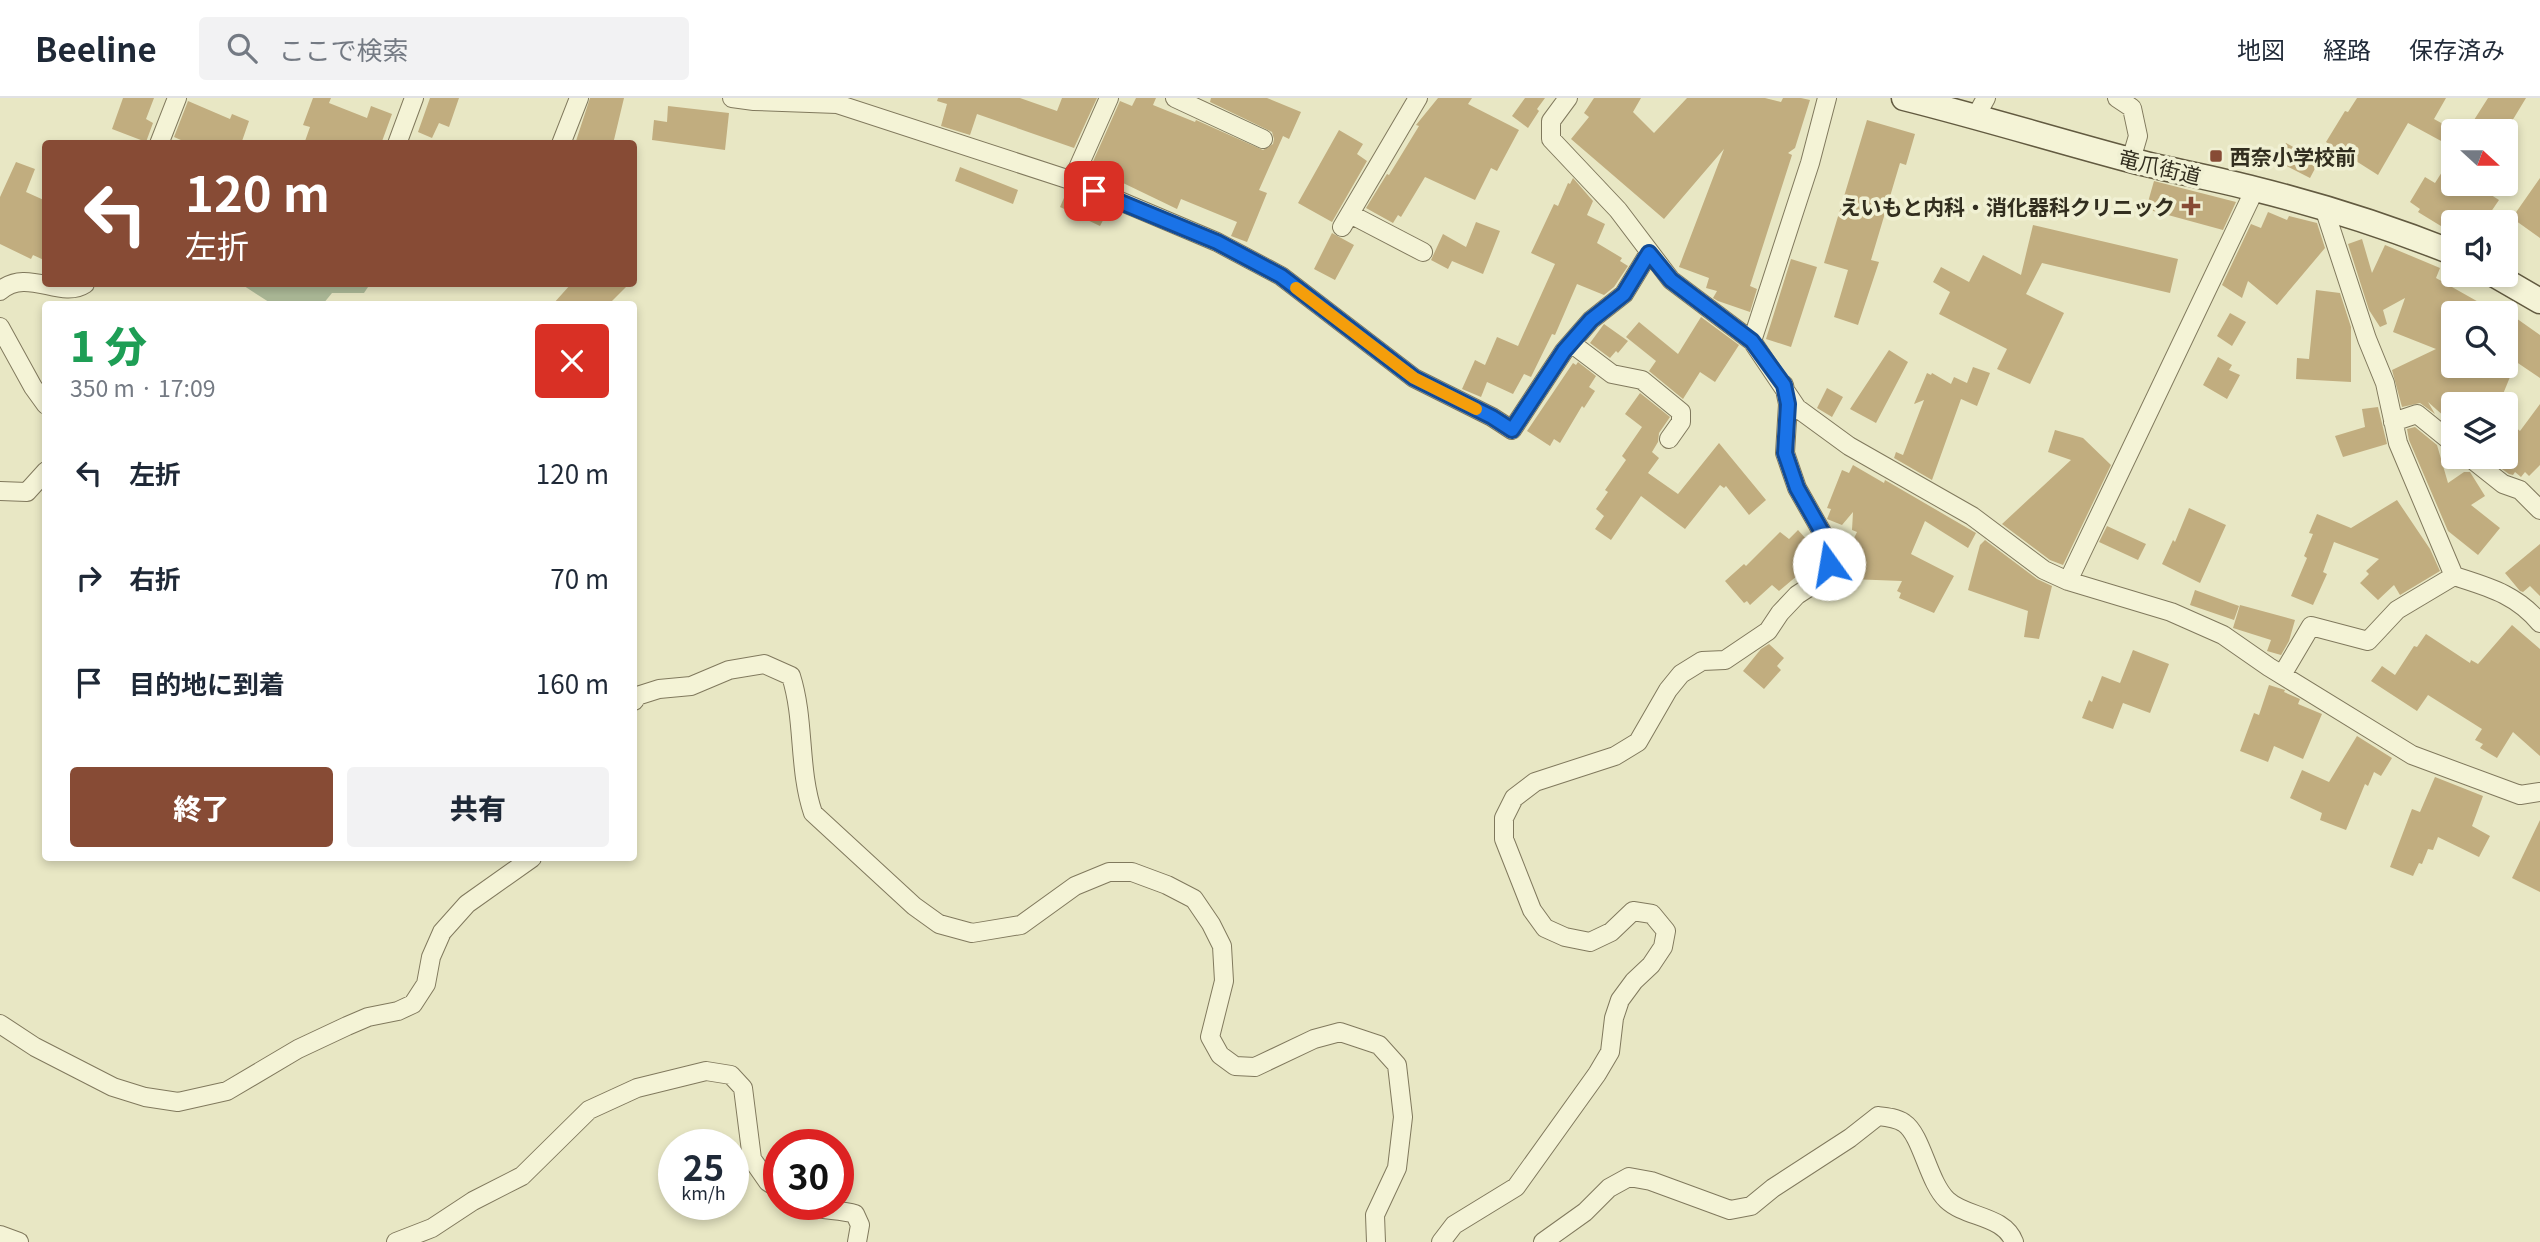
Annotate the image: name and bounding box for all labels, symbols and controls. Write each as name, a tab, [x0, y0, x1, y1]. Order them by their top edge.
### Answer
search box	[199, 17, 689, 80]
text: Beeline	[35, 24, 157, 72]
icon: search	[223, 29, 261, 67]
text: ここで検索	[279, 30, 409, 67]
text: 地図	[2237, 31, 2285, 66]
text: 経路	[2323, 31, 2371, 66]
text: 保存済み	[2409, 31, 2505, 66]
north arrow	[2441, 119, 2518, 196]
map controls	[2441, 119, 2518, 469]
street label: 竜爪街道	[2116, 141, 2204, 191]
place label: 西奈小学校前	[2230, 141, 2356, 171]
marker: 西奈小学校前	[2208, 148, 2224, 164]
text: 120 m	[185, 155, 330, 226]
pin	[1064, 161, 1124, 221]
icon: left	[70, 168, 161, 259]
icon: arrive	[1075, 172, 1113, 210]
place label: えいもと内科・消化器科クリニック	[1839, 191, 2175, 221]
marker: えいもと内科・消化器科クリニック	[2181, 196, 2201, 216]
button: sound	[2441, 210, 2518, 287]
text: 左折	[185, 221, 249, 267]
button: search	[2441, 301, 2518, 378]
text: 1 分	[70, 313, 147, 374]
button: close	[535, 324, 609, 398]
text: 350 m · 17:09	[70, 370, 215, 404]
button: layers	[2441, 392, 2518, 469]
icon: left	[70, 454, 108, 492]
text: 左折	[129, 454, 181, 491]
text: 120 m	[536, 454, 609, 491]
position arrow	[1792, 527, 1866, 601]
icon: right	[70, 559, 108, 597]
text: 右折	[129, 559, 181, 596]
text: 70 m	[550, 559, 609, 596]
icon: arrive	[70, 664, 108, 702]
text: 目的地に到着	[129, 664, 285, 701]
text: 160 m	[536, 664, 609, 701]
button: 終了	[70, 767, 333, 847]
button: 共有	[347, 767, 609, 847]
speed limit sign: 30	[763, 1129, 854, 1220]
text: 25	[683, 1140, 724, 1191]
text: km/h	[681, 1179, 726, 1205]

